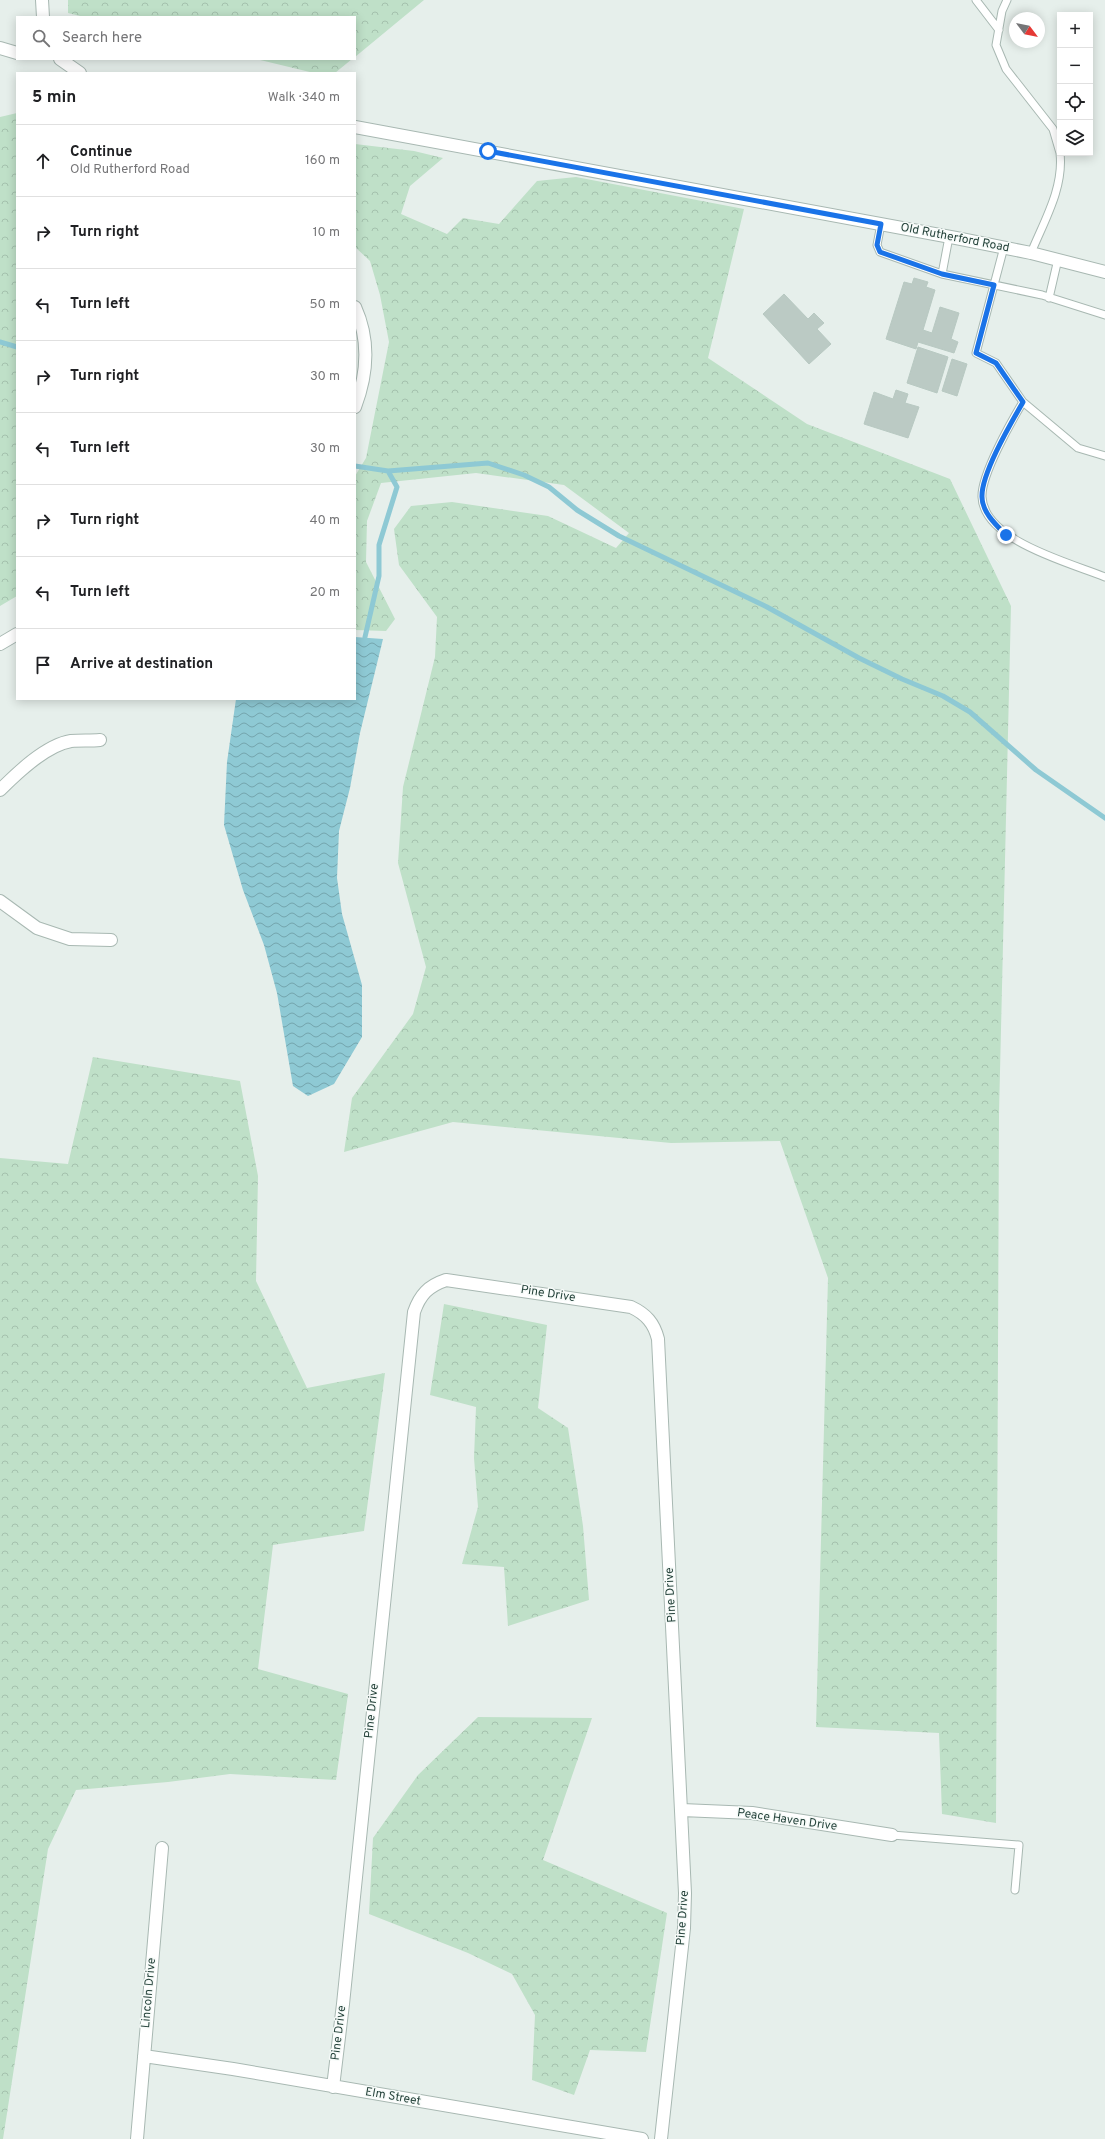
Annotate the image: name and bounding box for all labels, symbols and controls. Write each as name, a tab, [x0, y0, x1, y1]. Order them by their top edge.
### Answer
north arrow	[1009, 12, 1045, 48]
map controls	[1057, 12, 1093, 156]
button: +	[1057, 12, 1093, 48]
search box	[16, 16, 356, 60]
icon: search	[30, 27, 52, 49]
text: Search here	[62, 29, 142, 48]
button: −	[1057, 48, 1093, 84]
button: locate	[1057, 84, 1093, 120]
text: 5 min	[32, 87, 76, 109]
text: Walk · 340 m	[268, 90, 340, 106]
button: layers	[1057, 120, 1093, 156]
route start	[479, 142, 497, 160]
text: Continue	[70, 143, 132, 162]
icon: ahead	[32, 150, 54, 172]
text: 160 m	[305, 153, 340, 169]
text: Old Rutherford Road	[70, 162, 190, 178]
street label: Old Rutherford Road	[899, 220, 1011, 256]
icon: right	[32, 222, 54, 244]
text: Turn right	[70, 223, 139, 242]
text: 10 m	[313, 225, 340, 241]
icon: left	[32, 294, 54, 316]
text: Turn left	[70, 295, 130, 314]
text: 50 m	[310, 297, 340, 313]
icon: right	[32, 366, 54, 388]
text: Turn right	[70, 367, 139, 386]
text: 30 m	[310, 369, 340, 385]
icon: left	[32, 438, 54, 460]
text: Turn left	[70, 439, 130, 458]
text: 30 m	[310, 441, 340, 457]
icon: right	[32, 510, 54, 532]
text: Turn right	[70, 511, 139, 530]
text: 40 m	[310, 513, 340, 529]
route end	[997, 526, 1015, 544]
icon: left	[32, 582, 54, 604]
text: Turn left	[70, 583, 130, 602]
text: 20 m	[310, 585, 340, 601]
icon: arrive	[32, 654, 54, 676]
text: Arrive at destination	[70, 655, 213, 674]
street label: Pine Drive	[519, 1282, 577, 1306]
street label: Pine Drive	[662, 1567, 680, 1623]
street label: Pine Drive	[361, 1683, 383, 1739]
street label: Peace Haven Drive	[736, 1805, 838, 1835]
street label: Pine Drive	[673, 1890, 693, 1946]
street label: Lincoln Drive	[138, 1957, 160, 2029]
street label: Pine Drive	[328, 2005, 350, 2061]
street label: Elm Street	[364, 2084, 422, 2110]

